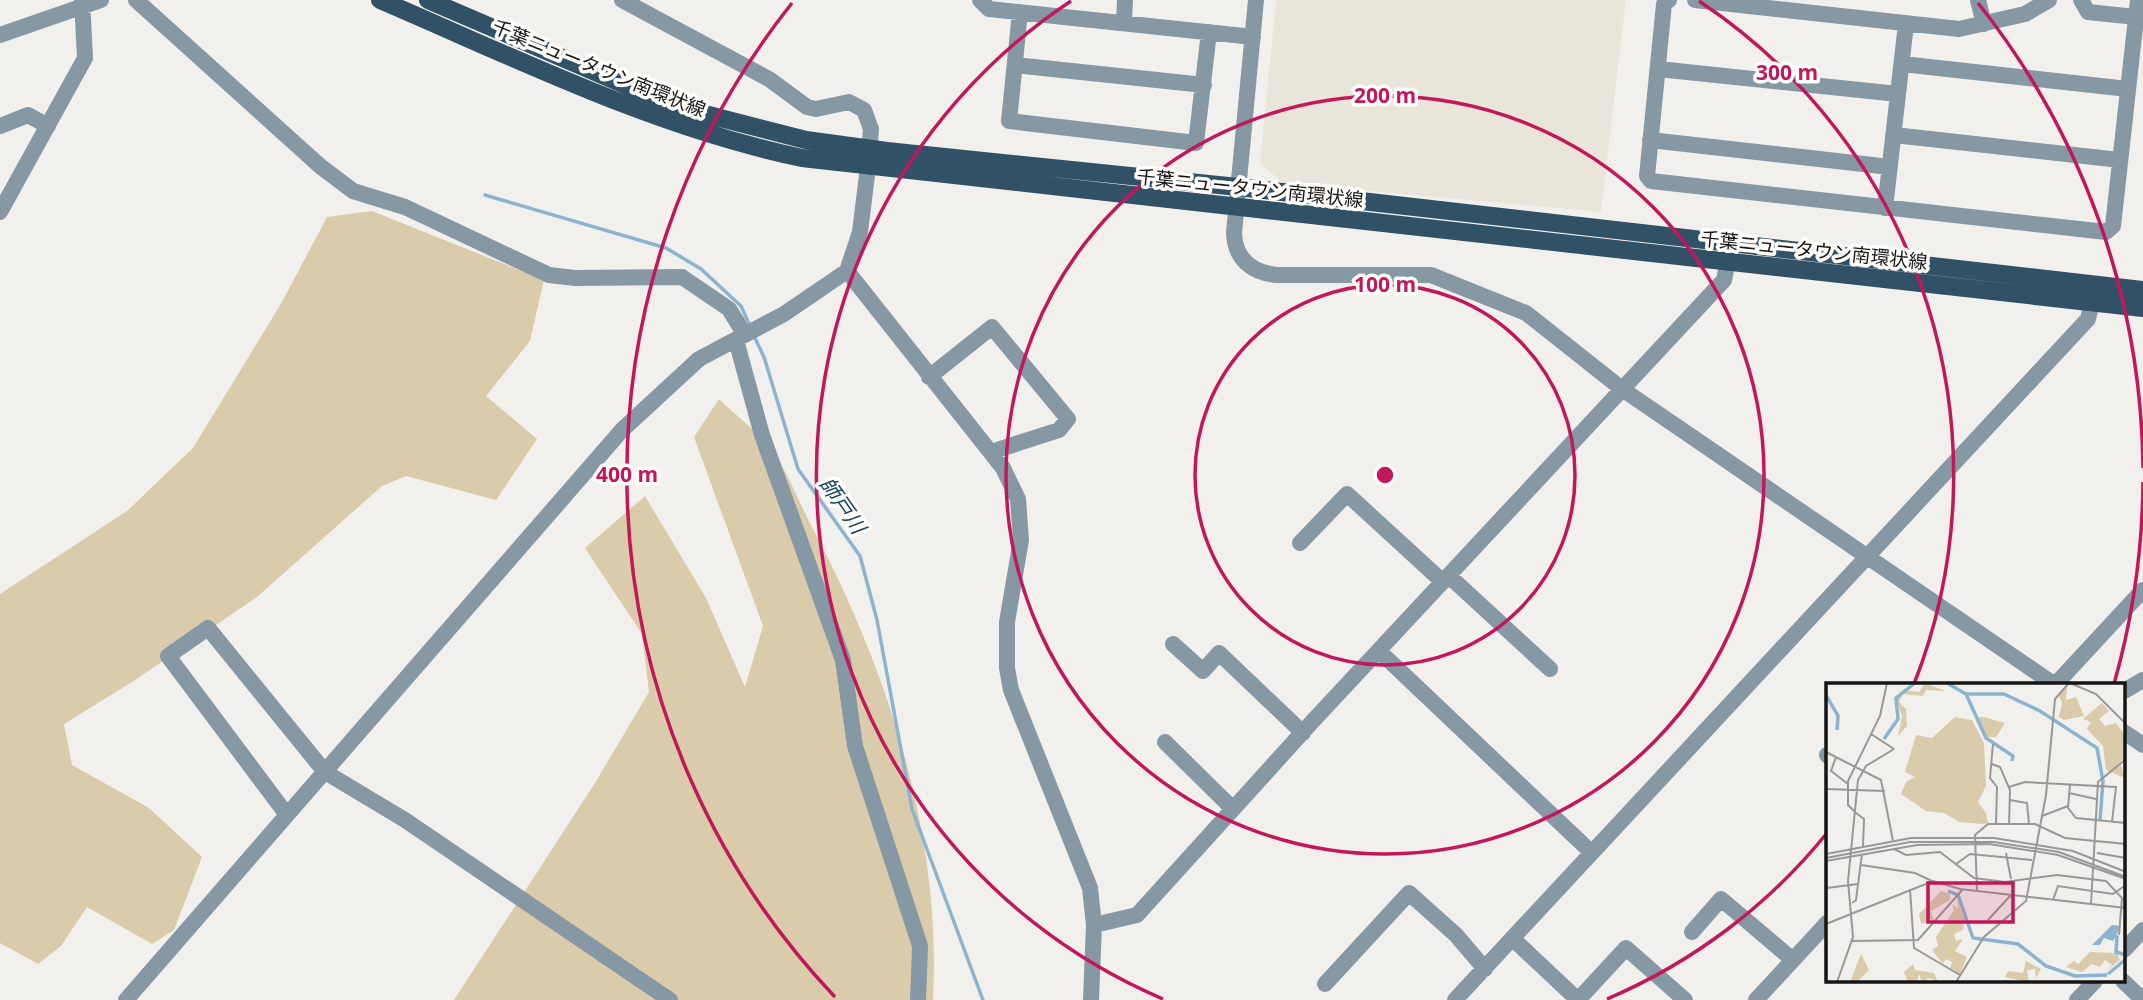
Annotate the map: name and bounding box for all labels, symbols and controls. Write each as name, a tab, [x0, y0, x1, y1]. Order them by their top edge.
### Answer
street label: 千葉ニュータウン南環状線	[488, 13, 710, 123]
text: 300 m	[1756, 58, 1818, 86]
text: 200 m	[1354, 81, 1416, 109]
street label: 千葉ニュータウン南環状線	[1135, 163, 1365, 213]
street label: 千葉ニュータウン南環状線	[1699, 225, 1929, 275]
text: 100 m	[1354, 270, 1416, 298]
text: 400 m	[596, 460, 658, 488]
centre of rings	[1373, 463, 1397, 487]
water label: 師戸川	[813, 471, 874, 540]
inset map	[1826, 683, 2126, 982]

